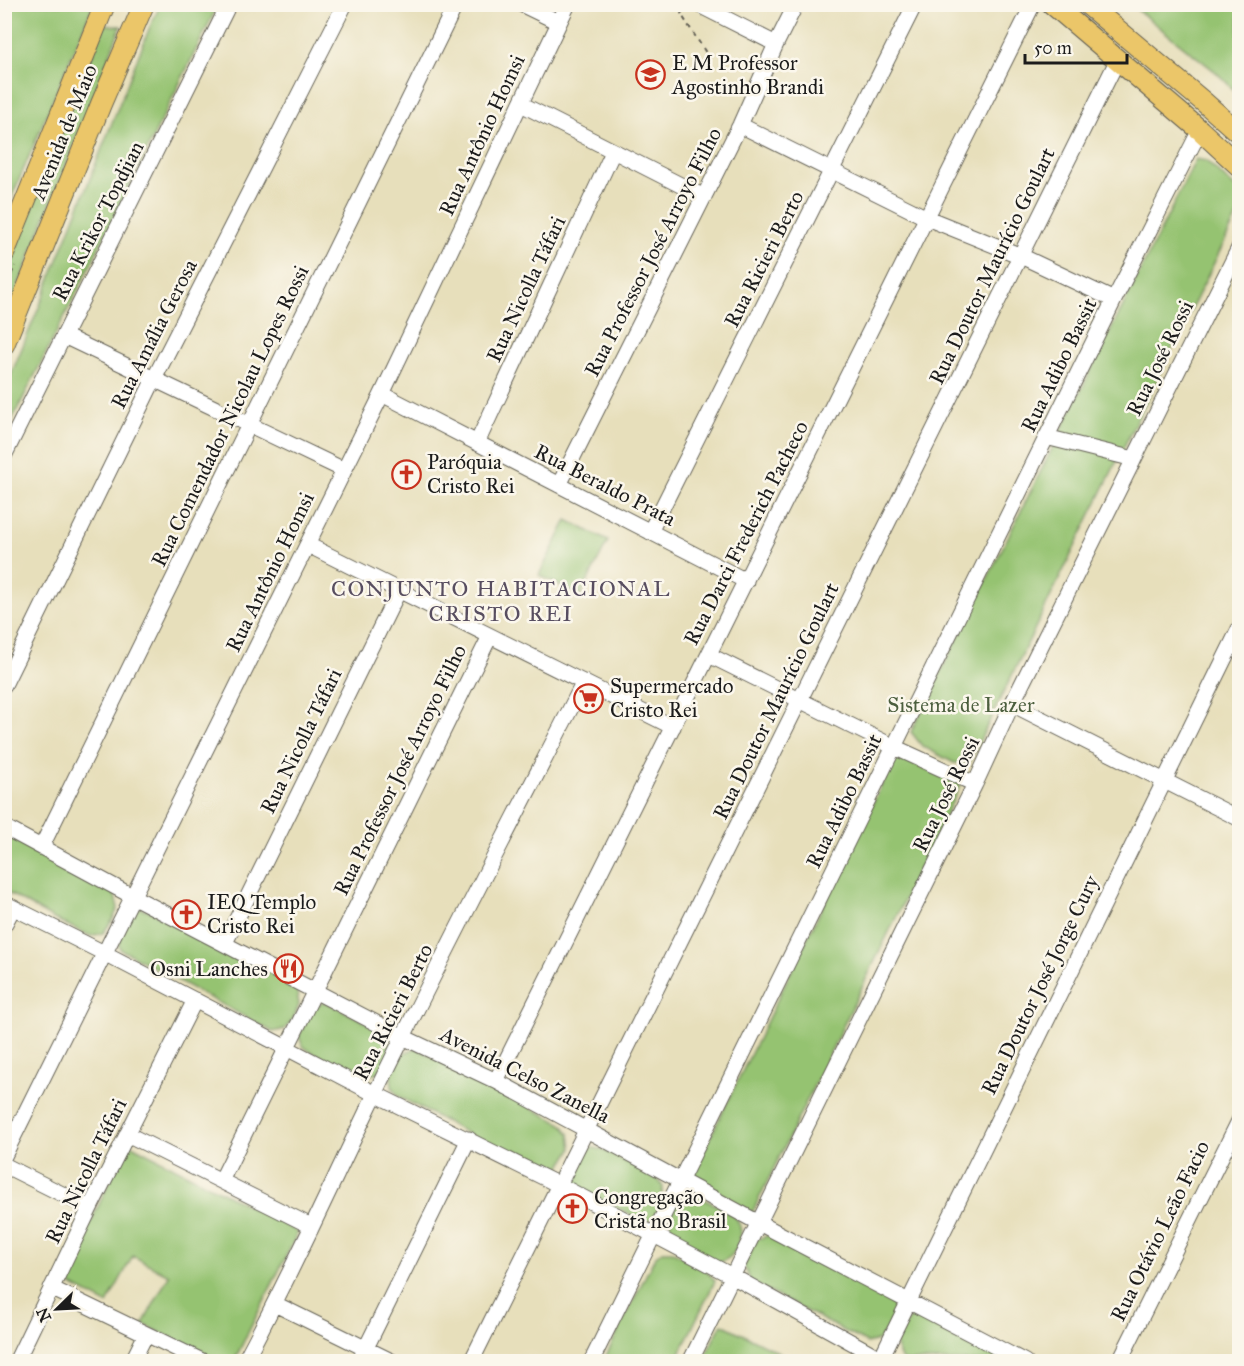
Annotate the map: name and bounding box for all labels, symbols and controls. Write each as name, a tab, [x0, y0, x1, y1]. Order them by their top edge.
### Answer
scale bar	[1025, 27, 1127, 65]
text: 50 m	[1034, 37, 1072, 59]
street label: Rua Antônio Homsi	[433, 50, 531, 220]
place label: E M Professor Agostinho Brandi	[671, 50, 824, 100]
school or university icon: E M Professor Agostinho Brandi	[635, 59, 667, 91]
street label: Avenida de Maio	[25, 60, 103, 204]
street label: Rua Professor José Arroyo Filho	[579, 123, 727, 381]
street label: Rua Krikor Topdjian	[46, 137, 150, 305]
street label: Rua Doutor Maurício Goulart	[923, 143, 1061, 389]
street label: Rua Ricieri Berto	[718, 186, 810, 332]
street label: Rua Nicolla Táfari	[481, 212, 571, 366]
street label: Rua Amália Gerosa	[105, 255, 203, 413]
street label: Rua Comendador Nicolau Lopes Rossi	[146, 261, 315, 571]
street label: Rua Adibo Bassit	[1015, 293, 1103, 436]
street label: Rua José Rossi	[1121, 296, 1199, 420]
street label: Rua Darci Frederich Pacheco	[678, 416, 814, 650]
street label: Rua Beraldo Prata	[530, 438, 680, 532]
place label: Paróquia Cristo Rei	[427, 449, 515, 499]
church icon: Paróquia Cristo Rei	[390, 458, 422, 490]
street label: Rua Antônio Homsi	[220, 488, 320, 656]
district label: CONJUNTO HABITACIONAL CRISTO REI	[331, 575, 671, 627]
street label: Rua Doutor Maurício Goulart	[707, 578, 845, 824]
street label: Rua Professor José Arroyo Filho	[328, 640, 472, 900]
street label: Rua Nicolla Táfari	[255, 664, 348, 818]
place label: Supermercado Cristo Rei	[610, 673, 734, 723]
supermarket icon: Supermercado Cristo Rei	[573, 682, 605, 714]
park label: Sistema de Lazer	[887, 692, 1035, 718]
street label: Rua Adibo Bassit	[800, 729, 888, 872]
street label: Rua José Rossi	[907, 732, 985, 856]
street label: Rua Doutor José Jorge Cury	[976, 870, 1105, 1099]
place label: IEQ Templo Cristo Rei	[207, 889, 316, 939]
church icon: IEQ Templo Cristo Rei	[170, 898, 202, 930]
street label: Rua Ricieri Berto	[347, 939, 439, 1085]
restaurant icon: Osni Lanches	[273, 953, 305, 985]
place label: Osni Lanches	[150, 956, 268, 982]
street label: Avenida Celso Zanella	[435, 1021, 614, 1129]
street label: Rua Nicolla Táfari	[40, 1094, 133, 1248]
street label: Rua Otávio Leão Facio	[1105, 1136, 1215, 1326]
place label: Congregação Cristã no Brasil	[594, 1184, 727, 1234]
church icon: Congregação Cristã no Brasil	[557, 1193, 589, 1225]
north arrow	[27, 1279, 87, 1339]
text: N	[32, 1304, 55, 1325]

